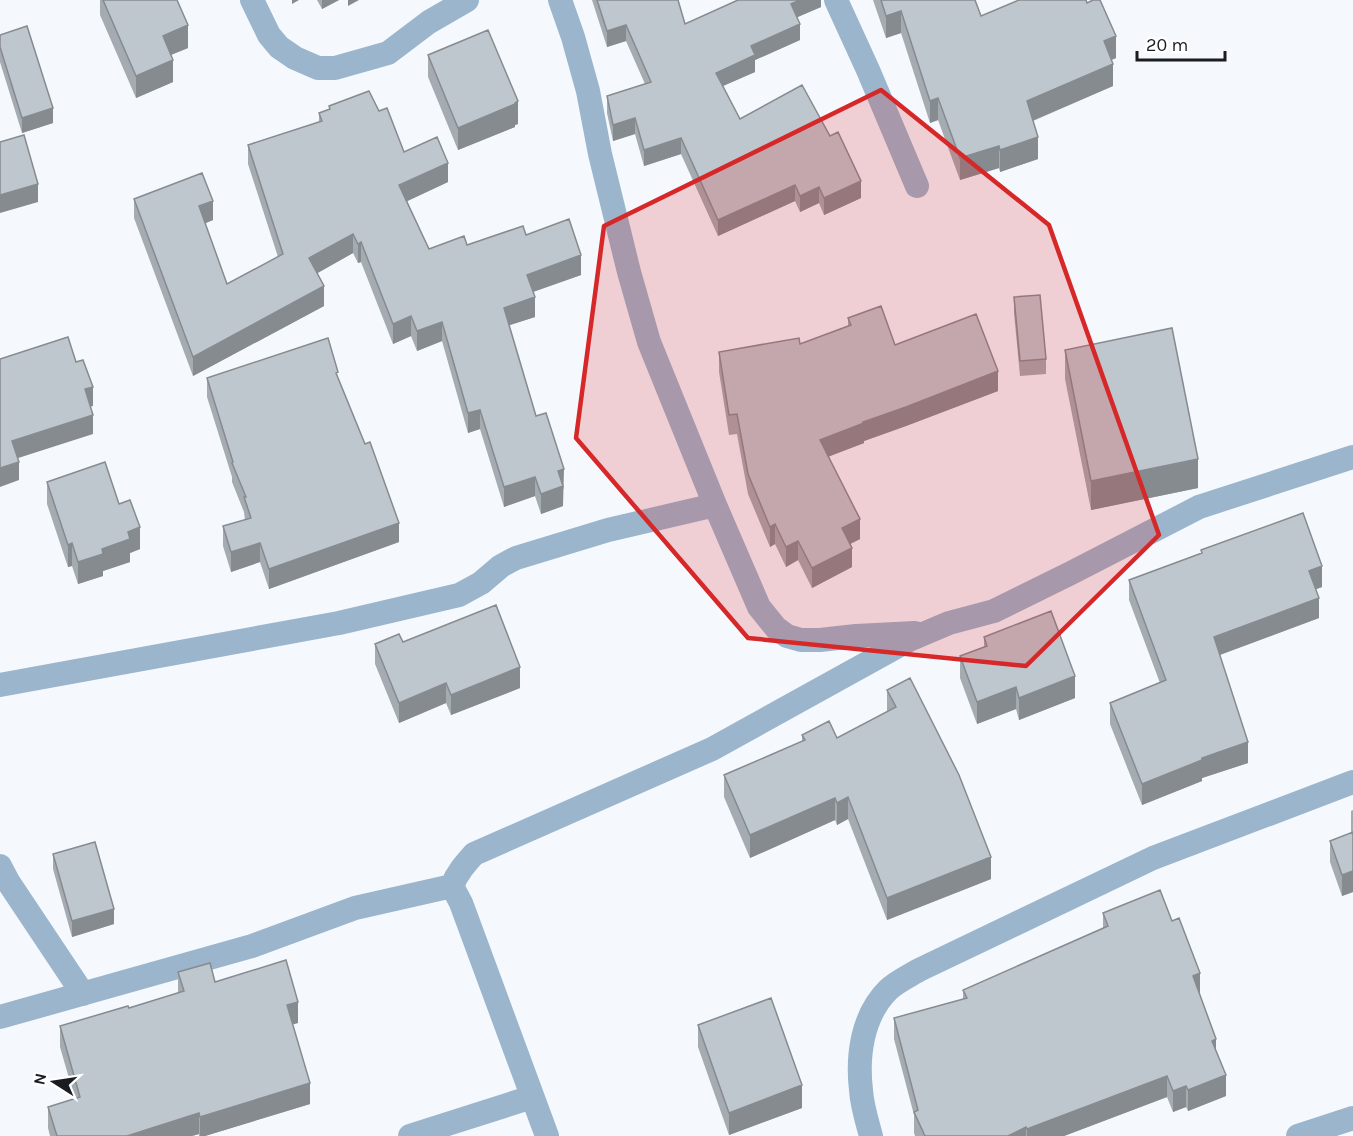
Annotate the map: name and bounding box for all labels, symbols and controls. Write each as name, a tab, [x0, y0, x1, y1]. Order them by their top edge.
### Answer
scale bar	[1137, 24, 1226, 62]
text: 20 m	[1146, 34, 1188, 56]
north arrow	[24, 1052, 84, 1112]
text: N	[29, 1071, 50, 1087]

